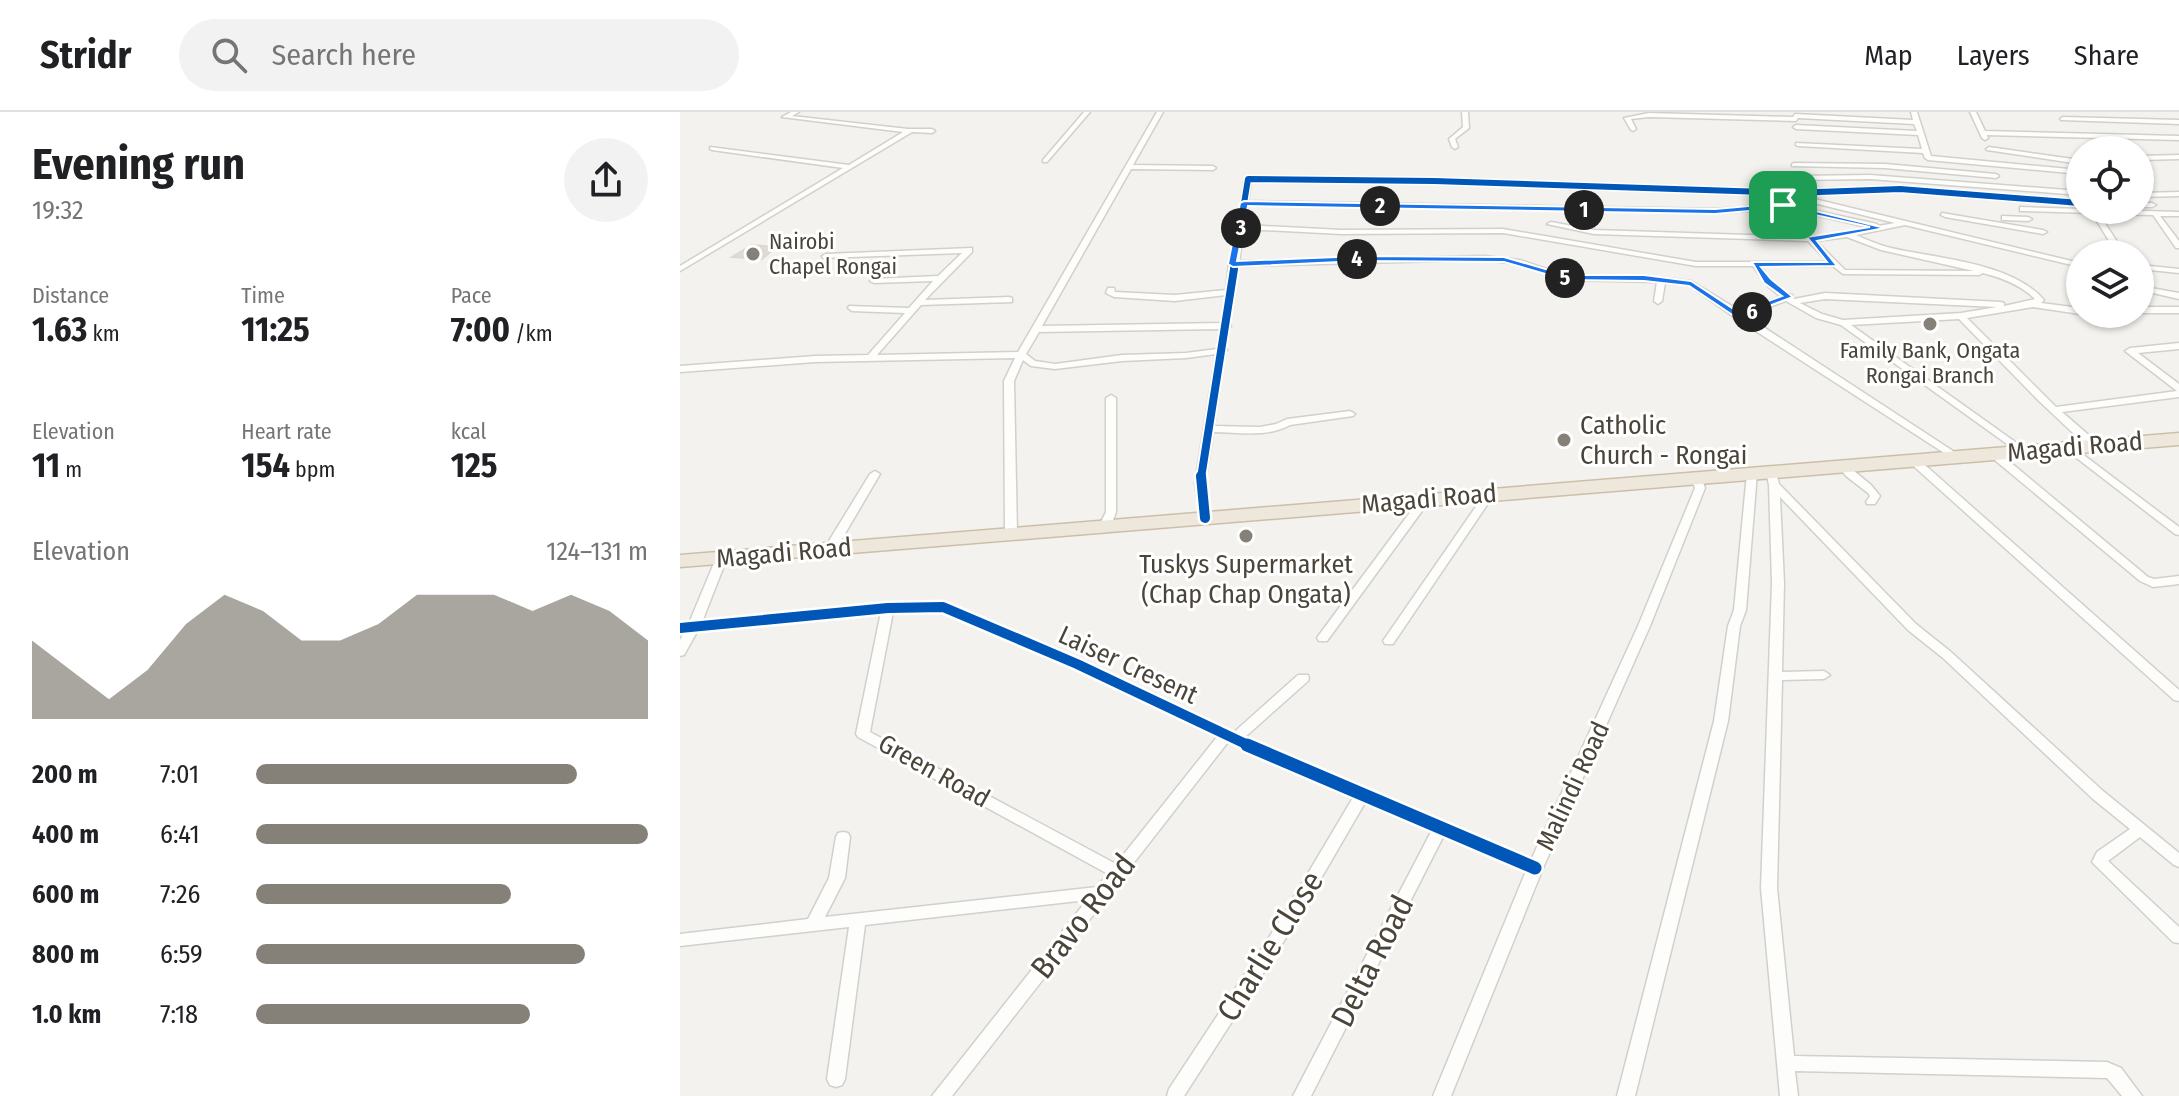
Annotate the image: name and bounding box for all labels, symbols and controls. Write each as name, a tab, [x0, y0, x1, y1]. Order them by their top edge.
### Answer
search box	[179, 19, 739, 91]
text: Stridr	[40, 32, 131, 78]
icon: search	[207, 33, 251, 77]
text: Search here	[271, 37, 416, 73]
text: Map	[1864, 39, 1913, 72]
text: Layers	[1957, 39, 2030, 72]
text: Share	[2074, 39, 2139, 72]
map controls	[2066, 136, 2154, 328]
button: locate	[2066, 136, 2154, 224]
text: Evening run	[32, 138, 245, 191]
button: share	[564, 138, 648, 222]
pin	[1749, 171, 1817, 239]
icon: arrive	[1761, 183, 1805, 227]
pin: 2	[1360, 186, 1400, 226]
pin: 1	[1564, 190, 1604, 230]
text: 2	[1375, 192, 1385, 219]
text: 19:32	[32, 195, 84, 226]
text: 1	[1579, 196, 1589, 223]
pin: 3	[1221, 208, 1261, 248]
text: 3	[1236, 214, 1246, 241]
place label: Nairobi Chapel Rongai	[769, 228, 897, 280]
pin: 4	[1337, 239, 1377, 279]
button: layers	[2066, 240, 2154, 328]
marker: Nairobi Chapel Rongai	[744, 245, 762, 263]
text: 4	[1351, 245, 1363, 272]
pin: 5	[1545, 258, 1585, 298]
text: 5	[1560, 264, 1570, 291]
text: Distance	[32, 282, 109, 309]
text: Time	[241, 282, 285, 309]
text: Pace	[451, 282, 492, 309]
pin: 6	[1732, 292, 1772, 332]
text: 6	[1746, 298, 1758, 325]
text: 1.63	[32, 309, 87, 350]
text: 11:25	[241, 309, 310, 350]
text: 7:00	[451, 309, 510, 350]
marker: Family Bank, Ongata Rongai Branch	[1921, 315, 1939, 333]
text: km	[87, 320, 120, 347]
text: /km	[510, 320, 553, 347]
place label: Family Bank, Ongata Rongai Branch	[1840, 337, 2020, 389]
place label: Catholic Church - Rongai	[1580, 410, 1747, 471]
text: Elevation	[32, 418, 115, 445]
text: Heart rate	[241, 418, 332, 445]
text: kcal	[451, 418, 486, 445]
street label: Magadi Road	[2006, 426, 2144, 468]
marker: Catholic Church - Rongai	[1555, 431, 1573, 449]
text: 11	[32, 445, 60, 486]
text: 154	[241, 445, 290, 486]
text: 125	[451, 445, 497, 486]
text: m	[60, 456, 82, 483]
text: bpm	[290, 456, 335, 483]
street label: Magadi Road	[1360, 478, 1498, 520]
marker: Tuskys Supermarket (Chap Chap Ongata)	[1237, 527, 1255, 545]
street label: Magadi Road	[715, 532, 853, 574]
text: Elevation	[32, 536, 130, 567]
text: 124–131 m	[546, 536, 648, 567]
place label: Tuskys Supermarket (Chap Chap Ongata)	[1139, 549, 1353, 610]
street label: Laiser Cresent	[1054, 619, 1203, 711]
street label: Malindi Road	[1530, 717, 1616, 855]
street label: Green Road	[873, 728, 995, 814]
text: 200 m	[32, 759, 98, 790]
text: 7:01	[160, 759, 199, 790]
text: 400 m	[32, 819, 99, 850]
text: 6:41	[160, 819, 200, 850]
street label: Bravo Road	[1023, 846, 1143, 986]
street label: Charlie Close	[1209, 864, 1331, 1028]
text: 600 m	[32, 879, 99, 910]
text: 7:26	[160, 879, 200, 910]
street label: Delta Road	[1323, 889, 1421, 1033]
text: 800 m	[32, 939, 99, 970]
text: 6:59	[160, 939, 203, 970]
text: 1.0 km	[32, 999, 101, 1030]
text: 7:18	[160, 999, 198, 1030]

